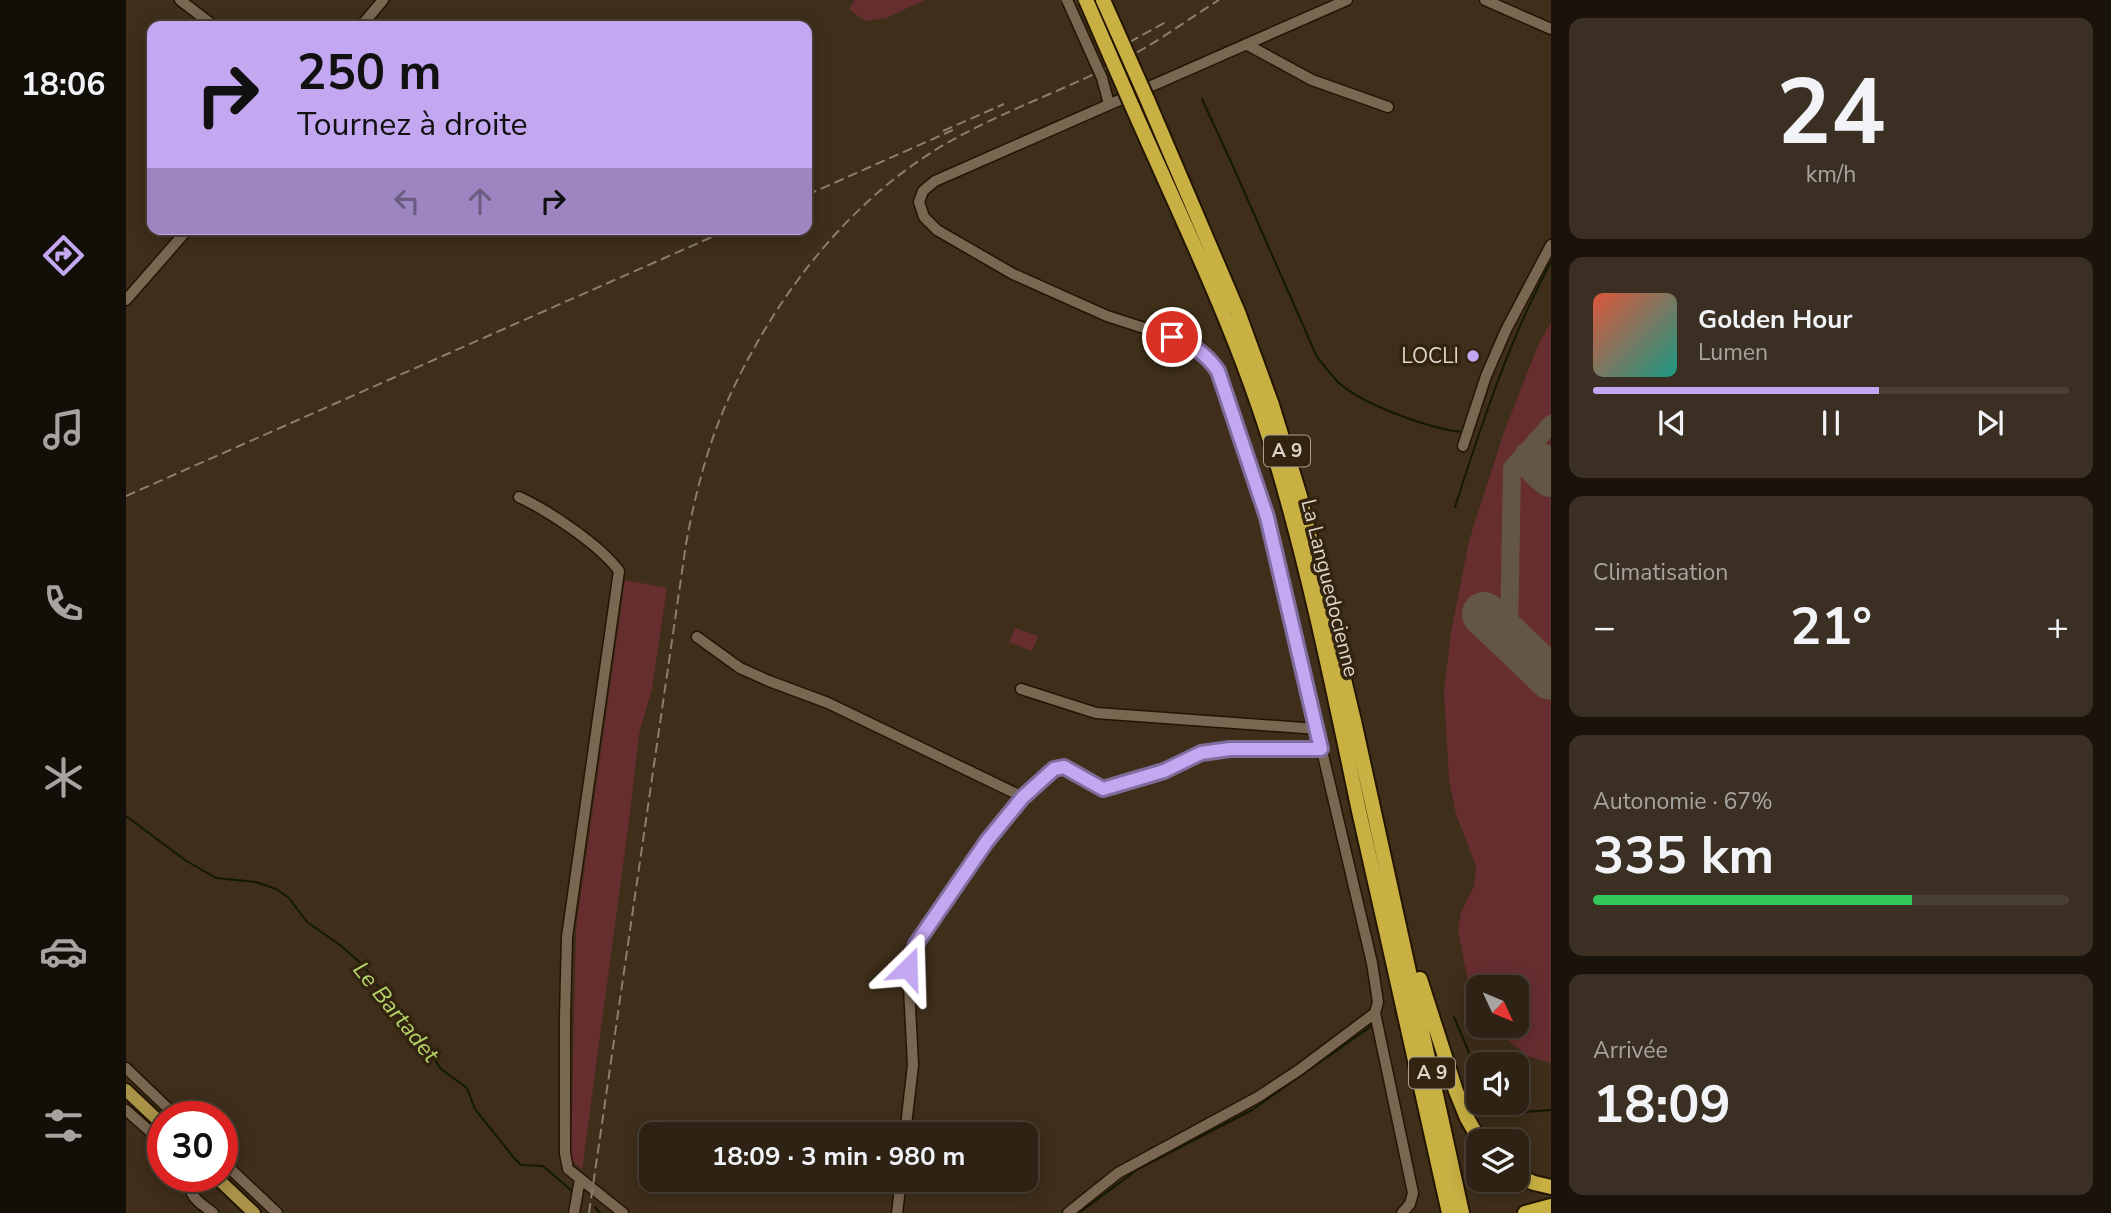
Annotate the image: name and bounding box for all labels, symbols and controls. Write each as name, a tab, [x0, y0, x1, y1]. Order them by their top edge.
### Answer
text: 250 m	[297, 39, 441, 106]
icon: right	[182, 49, 273, 140]
text: 24	[1776, 51, 1886, 175]
text: 18:06	[21, 63, 105, 106]
text: Tournez à droite	[297, 103, 528, 146]
text: km/h	[1806, 159, 1856, 190]
icon: left	[388, 182, 426, 220]
icon: ahead	[461, 182, 499, 220]
icon: right	[534, 182, 572, 220]
icon: directions	[39, 231, 88, 280]
text: Golden Hour	[1698, 302, 1853, 337]
pin	[1142, 307, 1202, 367]
icon: arrive	[1153, 318, 1191, 356]
text: Lumen	[1698, 337, 1768, 368]
place label: LOCLI	[1401, 342, 1459, 370]
marker: LOCLI	[1465, 348, 1481, 364]
icon: previous	[1653, 404, 1691, 442]
icon: pause	[1812, 404, 1850, 442]
icon: next	[1971, 404, 2009, 442]
icon: music	[39, 405, 88, 454]
road number: A 9	[1264, 436, 1310, 466]
street label: La Languedocienne	[1294, 496, 1366, 680]
text: Climatisation	[1593, 557, 1728, 588]
icon: phone	[39, 579, 88, 628]
text: 21°	[1790, 591, 1872, 662]
text: −	[1593, 602, 1616, 653]
text: +	[2046, 602, 2069, 653]
icon: climate	[39, 753, 88, 802]
text: Autonomie · 67%	[1593, 786, 1773, 817]
text: 335 km	[1593, 820, 1774, 891]
icon: car	[39, 927, 88, 976]
position arrow	[871, 931, 945, 1005]
water label: Le Bartadet	[346, 955, 447, 1070]
north arrow	[1466, 975, 1530, 1038]
map controls	[1466, 975, 1529, 1192]
text: Arrivée	[1593, 1035, 1668, 1066]
button: sound	[1466, 1052, 1529, 1115]
road number: A 9	[1409, 1058, 1455, 1088]
text: 18:09	[1593, 1069, 1731, 1140]
icon: filters	[39, 1101, 88, 1150]
speed limit sign: 30	[147, 1101, 238, 1192]
button: layers	[1466, 1129, 1529, 1192]
text: 18:09 · 3 min · 980 m	[712, 1139, 965, 1174]

